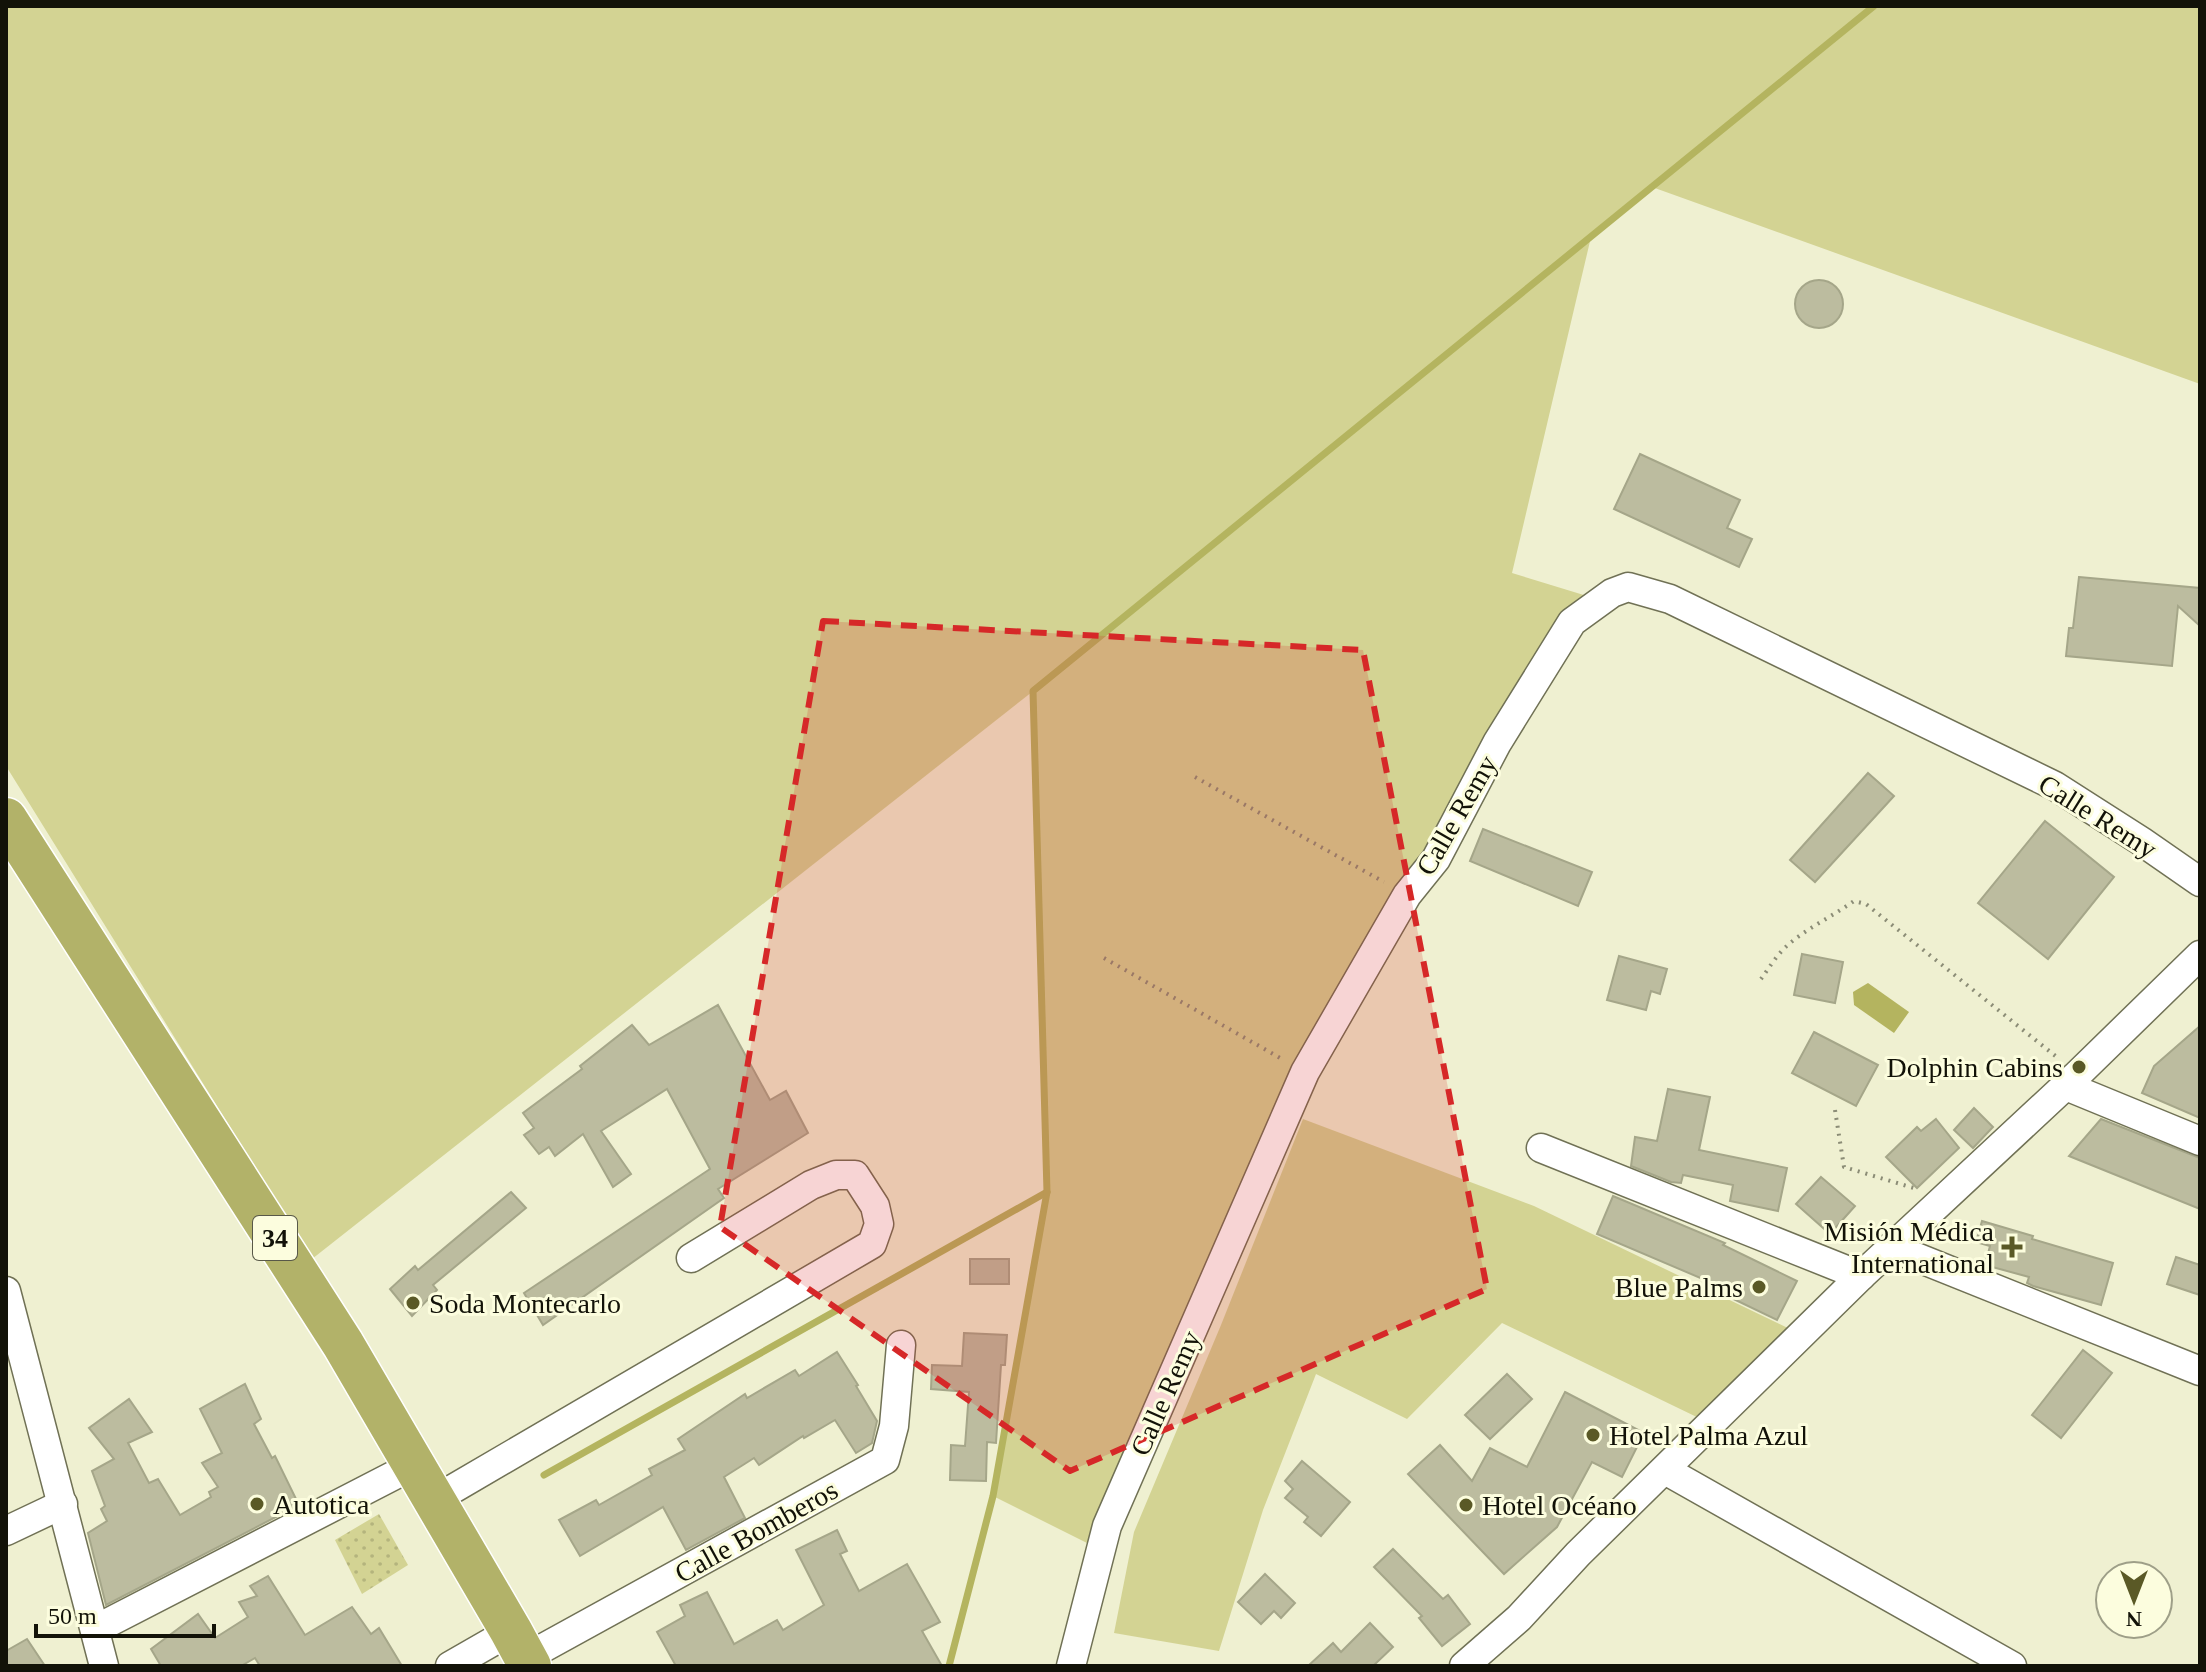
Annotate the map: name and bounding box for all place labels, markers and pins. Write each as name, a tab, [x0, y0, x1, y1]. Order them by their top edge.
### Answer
place label: Dolphin Cabins	[1886, 1052, 2063, 1083]
marker: Dolphin Cabins	[2070, 1058, 2088, 1076]
place label: Misión Médica International	[1824, 1216, 1995, 1279]
marker: Misión Médica International	[2001, 1236, 2023, 1258]
place label: Blue Palms	[1615, 1272, 1743, 1303]
marker: Blue Palms	[1750, 1278, 1768, 1296]
place label: Soda Montecarlo	[429, 1288, 621, 1319]
marker: Soda Montecarlo	[404, 1294, 422, 1312]
place label: Hotel Palma Azul	[1609, 1420, 1808, 1451]
marker: Hotel Palma Azul	[1584, 1426, 1602, 1444]
place label: Autotica	[273, 1489, 370, 1520]
place label: Hotel Océano	[1482, 1490, 1637, 1521]
marker: Autotica	[248, 1495, 266, 1513]
marker: Hotel Océano	[1457, 1496, 1475, 1514]

